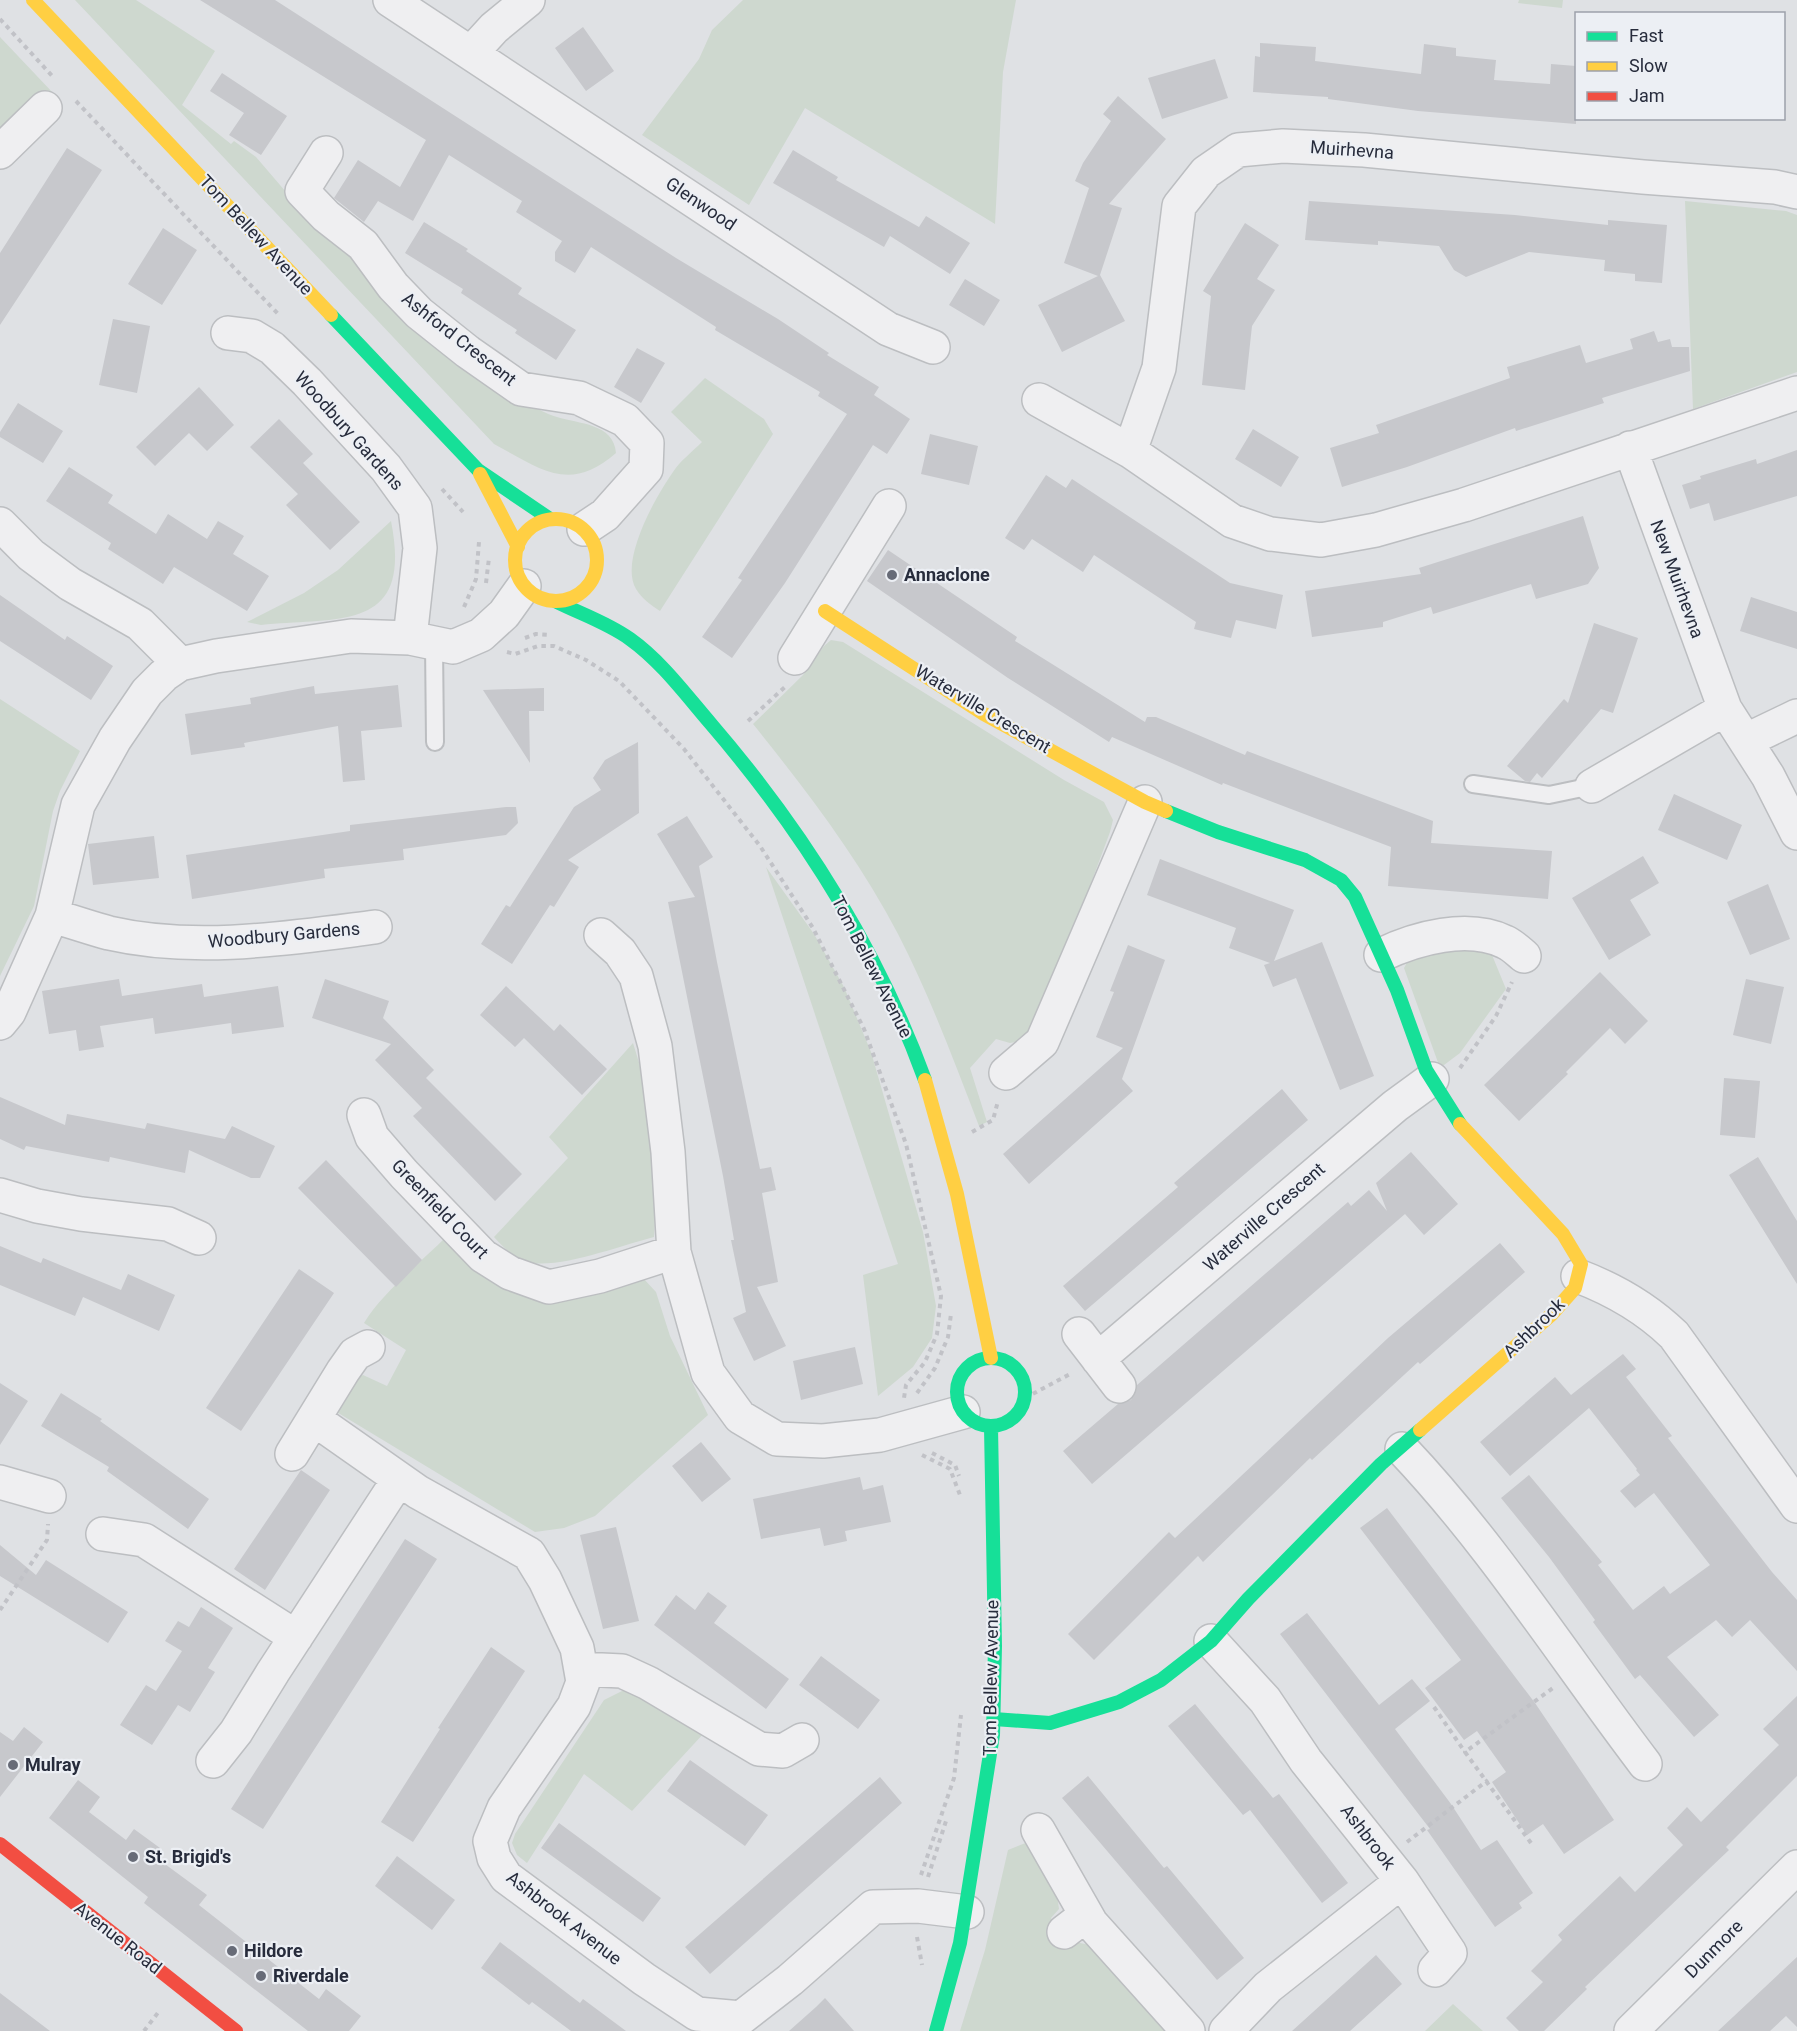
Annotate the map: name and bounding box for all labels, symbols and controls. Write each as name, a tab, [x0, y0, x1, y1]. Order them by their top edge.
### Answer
legend	[1575, 12, 1785, 120]
text: Fast	[1629, 25, 1664, 46]
text: Slow	[1629, 55, 1668, 76]
text: Jam	[1629, 85, 1665, 106]
street label: Muirhevna	[1309, 136, 1395, 163]
street label: Tom Bellew Avenue	[195, 170, 317, 299]
street label: Glenwood	[662, 172, 740, 235]
street label: Ashford Crescent	[398, 287, 521, 390]
street label: Woodbury Gardens	[291, 367, 408, 494]
street label: New Muirhevna	[1646, 517, 1709, 641]
place label: Annaclone	[904, 564, 990, 585]
marker: Annaclone	[885, 568, 899, 582]
street label: Waterville Crescent	[912, 660, 1055, 757]
street label: Tom Bellew Avenue	[828, 892, 917, 1041]
street label: Woodbury Gardens	[207, 917, 361, 952]
street label: Greenfield Court	[388, 1155, 493, 1263]
street label: Waterville Crescent	[1199, 1158, 1329, 1275]
street label: Ashbrook	[1499, 1293, 1569, 1362]
street label: Tom Bellew Avenue	[979, 1600, 1002, 1756]
place label: Mulray	[25, 1754, 81, 1775]
marker: Mulray	[6, 1758, 20, 1772]
street label: Ashbrook	[1337, 1800, 1401, 1874]
place label: St. Brigid's	[145, 1846, 231, 1867]
marker: St. Brigid's	[126, 1850, 140, 1864]
street label: Ashbrook Avenue	[503, 1866, 626, 1969]
street label: Avenue Road	[71, 1897, 166, 1978]
street label: Dunmore	[1680, 1915, 1747, 1982]
place label: Hildore	[244, 1940, 303, 1961]
marker: Hildore	[225, 1944, 239, 1958]
place label: Riverdale	[273, 1965, 349, 1986]
marker: Riverdale	[254, 1969, 268, 1983]

